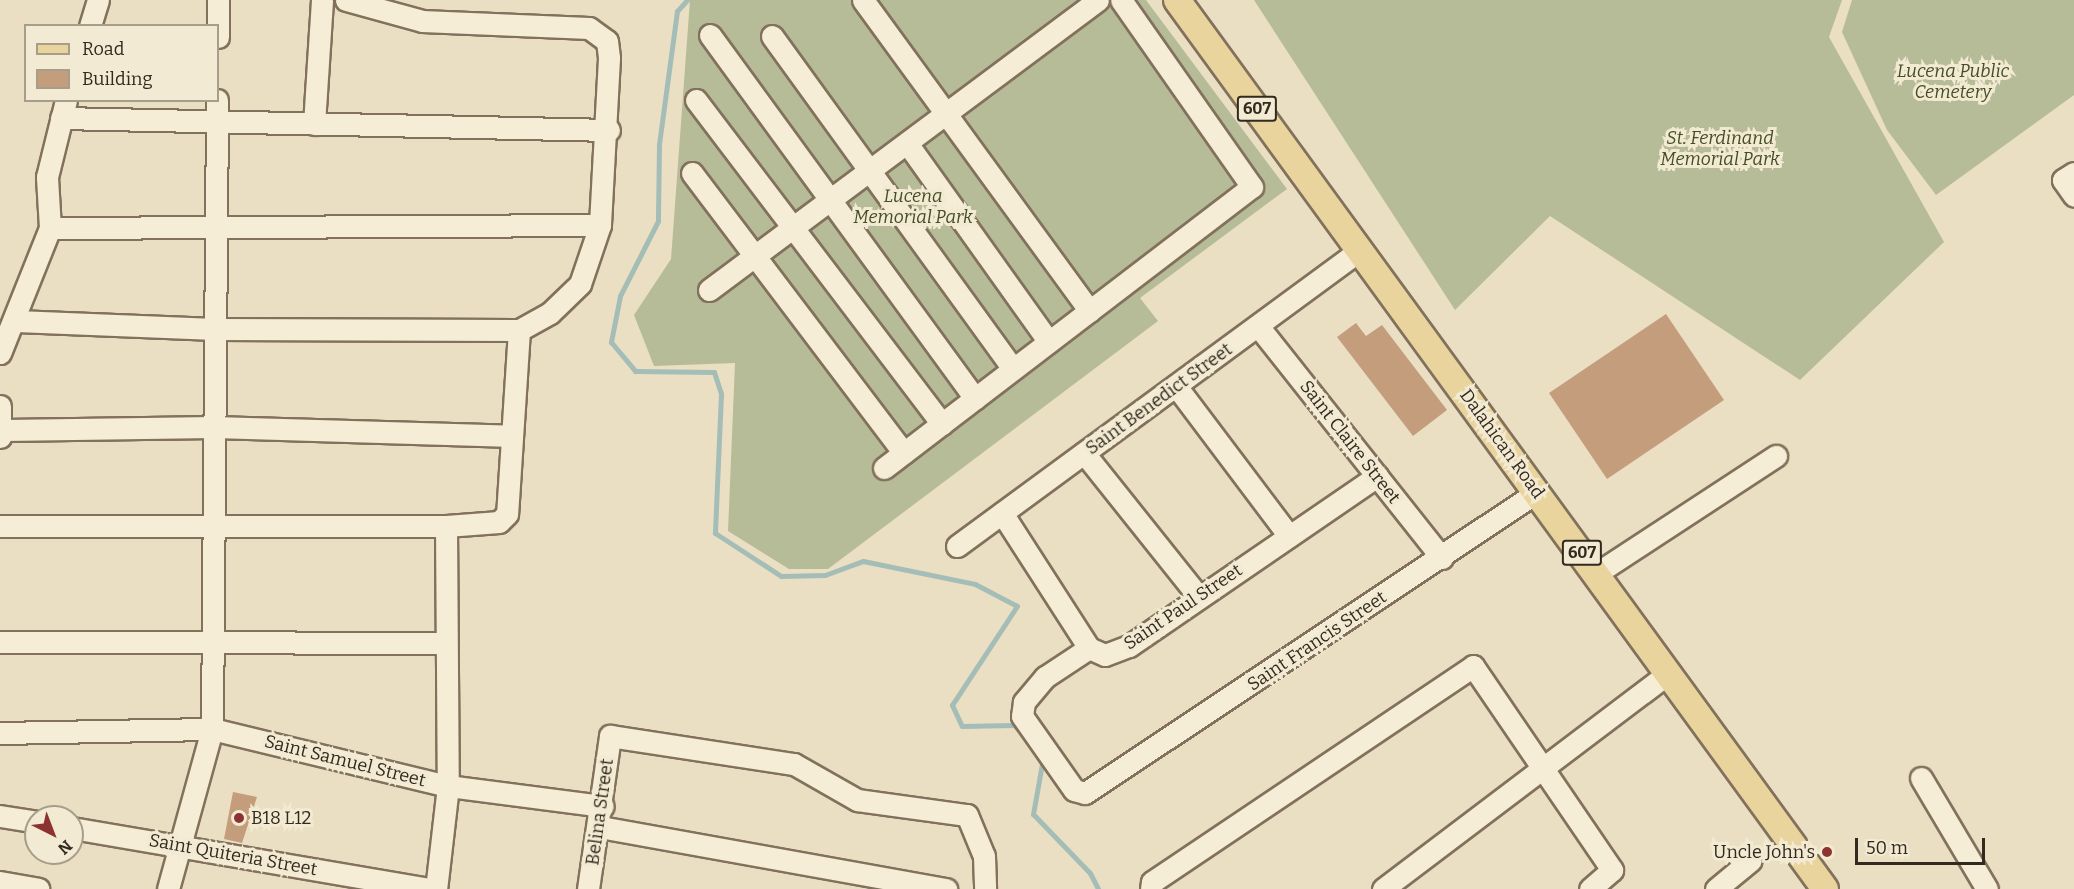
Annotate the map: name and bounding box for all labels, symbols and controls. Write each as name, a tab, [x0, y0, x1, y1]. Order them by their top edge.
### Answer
legend	[24, 24, 219, 102]
text: Road	[82, 38, 124, 60]
park label: Lucena Public Cemetery	[1897, 61, 2009, 104]
text: Building	[82, 68, 153, 90]
road number: 607	[1236, 96, 1278, 122]
park label: St. Ferdinand Memorial Park	[1660, 128, 1780, 170]
park label: Lucena Memorial Park	[853, 186, 973, 228]
street label: Saint Benedict Street	[1082, 339, 1236, 459]
street label: Saint Claire Street	[1295, 376, 1405, 508]
street label: Dalahican Road	[1455, 385, 1549, 503]
road number: 607	[1561, 540, 1603, 566]
street label: Saint Paul Street	[1120, 559, 1246, 655]
street label: Saint Francis Street	[1243, 586, 1391, 696]
street label: Saint Samuel Street	[262, 731, 428, 791]
street label: Belina Street	[582, 757, 618, 867]
north arrow	[24, 805, 84, 865]
place label: B18 L12	[251, 807, 311, 829]
marker: B18 L12	[232, 811, 246, 825]
scale bar	[1858, 826, 1988, 864]
street label: Saint Quiteria Street	[147, 830, 319, 880]
text: N	[54, 836, 76, 858]
text: 50 m	[1866, 837, 1908, 859]
place label: Uncle John's	[1713, 841, 1815, 863]
marker: Uncle John's	[1820, 845, 1834, 859]

